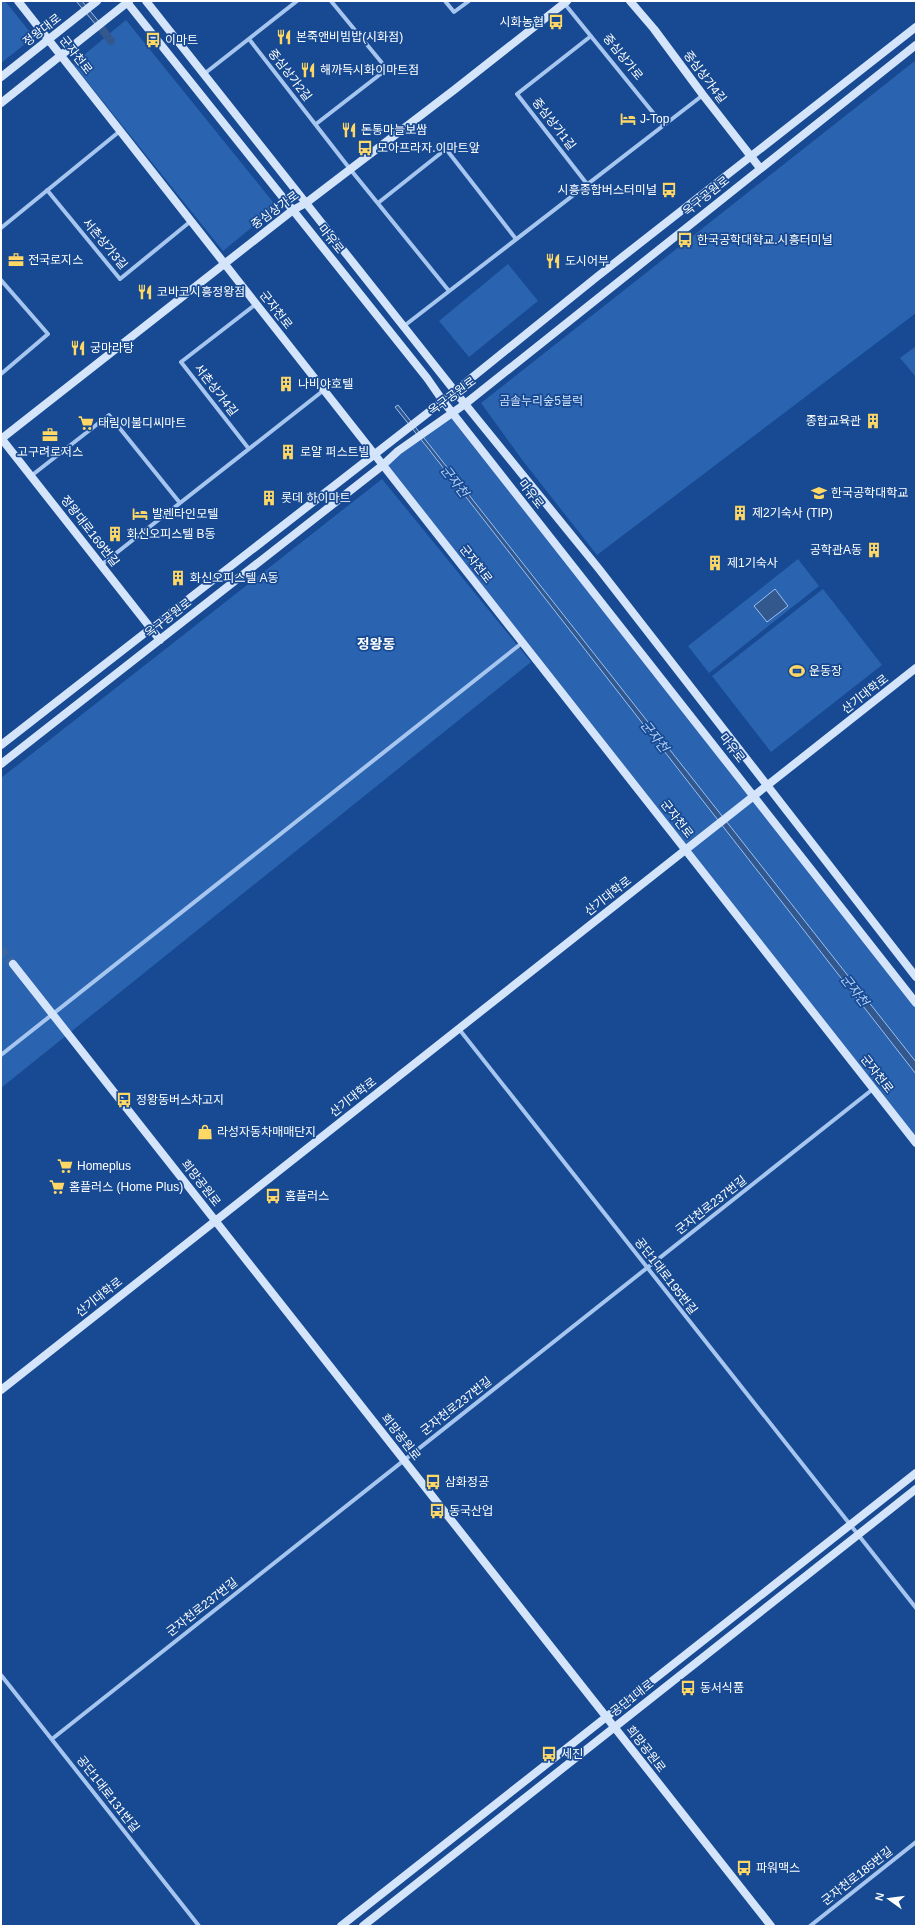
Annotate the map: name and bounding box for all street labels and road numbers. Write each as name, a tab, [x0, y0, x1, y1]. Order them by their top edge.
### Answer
street label: 정왕대로	[20, 11, 64, 49]
street label: 중심상가로	[600, 31, 646, 83]
street label: 군자천로	[57, 33, 95, 77]
street label: 중심상가2길	[265, 46, 315, 104]
street label: 중심상가4길	[681, 48, 729, 106]
street label: 중심상가1길	[529, 95, 579, 153]
street label: 옥구공원로	[680, 173, 732, 219]
street label: 중심상가로	[249, 188, 301, 232]
street label: 서촌상가3길	[80, 216, 130, 272]
street label: 마유로	[315, 222, 347, 256]
street label: 군자천로	[257, 288, 295, 332]
street label: 서촌상가4길	[191, 361, 241, 419]
street label: 옥구공원로	[426, 374, 478, 418]
street label: 마유로	[515, 477, 547, 511]
street label: 정왕대로169번길	[58, 493, 122, 569]
street label: 군자천로	[457, 542, 495, 586]
street label: 옥구공원로	[142, 595, 194, 641]
street label: 산기대학로	[839, 671, 891, 717]
street label: 마유로	[716, 731, 748, 765]
street label: 군자천로	[658, 797, 696, 841]
street label: 산기대학로	[582, 873, 634, 919]
street label: 군자천로	[858, 1052, 896, 1096]
street label: 산기대학로	[327, 1074, 379, 1120]
street label: 희망공원로	[178, 1157, 224, 1209]
street label: 군자천로237번길	[673, 1173, 749, 1237]
street label: 공단1대로195번길	[632, 1235, 700, 1317]
street label: 산기대학로	[73, 1274, 125, 1320]
street label: 군자천로237번길	[418, 1374, 494, 1438]
street label: 희망공원로	[378, 1411, 424, 1463]
street label: 군자천로237번길	[164, 1575, 240, 1639]
street label: 공단1대로	[608, 1677, 656, 1719]
street label: 희망공원로	[623, 1723, 669, 1775]
street label: 공단1대로131번길	[74, 1753, 142, 1835]
street label: 군자천로185번길	[819, 1844, 895, 1908]

